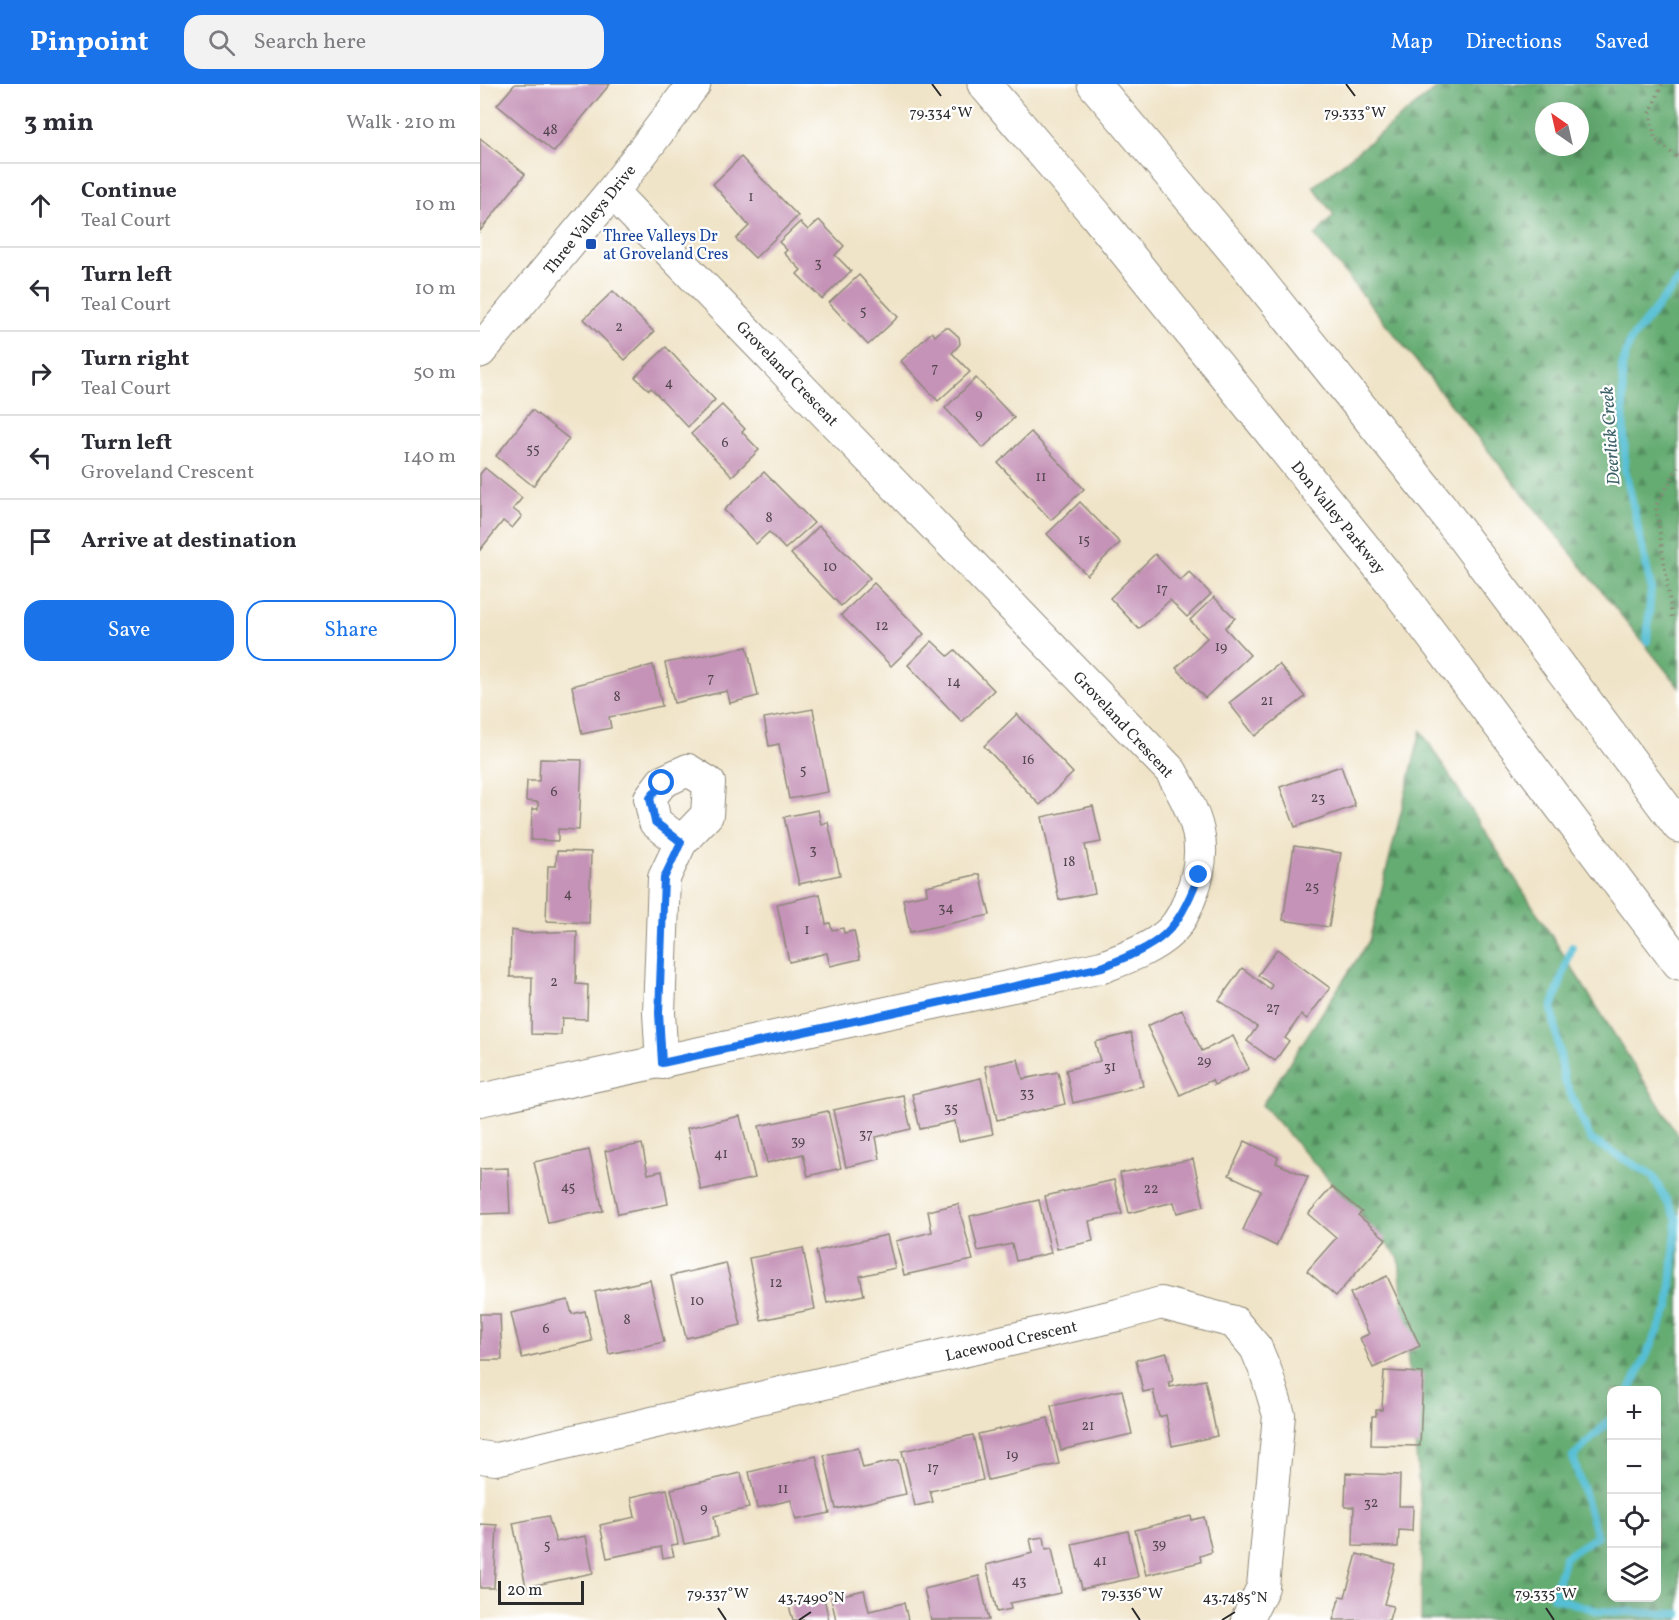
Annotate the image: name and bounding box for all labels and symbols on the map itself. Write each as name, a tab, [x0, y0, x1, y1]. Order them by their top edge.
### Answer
north arrow	[1535, 102, 1589, 156]
text: 79.334°W	[909, 103, 973, 124]
text: 79.333°W	[1324, 103, 1386, 124]
house number: 48	[542, 121, 558, 140]
street label: Three Valleys Drive	[539, 161, 642, 280]
house number: 1	[748, 188, 754, 207]
place label: Three Valleys Dr at Groveland Cres	[603, 226, 728, 266]
marker: Three Valleys Dr at Groveland Cres	[584, 237, 598, 251]
house number: 3	[814, 254, 822, 273]
house number: 5	[860, 302, 866, 321]
street label: Groveland Crescent	[730, 317, 843, 432]
house number: 2	[615, 318, 623, 337]
house number: 7	[932, 359, 939, 378]
house number: 4	[665, 374, 673, 393]
water label: Deerlick Creek	[1596, 386, 1627, 486]
house number: 9	[975, 405, 983, 424]
house number: 6	[721, 434, 729, 453]
house number: 55	[526, 440, 540, 459]
street label: Don Valley Parkway	[1285, 457, 1390, 580]
house number: 11	[1036, 468, 1046, 487]
house number: 8	[765, 509, 773, 528]
house number: 15	[1078, 531, 1090, 550]
house number: 10	[823, 558, 837, 577]
house number: 17	[1156, 580, 1168, 599]
house number: 12	[876, 617, 888, 636]
house number: 19	[1215, 638, 1227, 657]
street label: Groveland Crescent	[1067, 667, 1178, 784]
house number: 7	[708, 669, 715, 688]
house number: 14	[947, 673, 961, 692]
house number: 8	[613, 688, 621, 707]
house number: 21	[1261, 692, 1273, 711]
house number: 16	[1022, 751, 1034, 770]
house number: 5	[800, 761, 806, 780]
route start	[648, 769, 674, 795]
house number: 6	[550, 783, 558, 802]
house number: 23	[1311, 789, 1325, 808]
house number: 3	[809, 841, 817, 860]
house number: 18	[1063, 853, 1075, 872]
route end	[1185, 861, 1211, 887]
house number: 25	[1305, 878, 1319, 897]
house number: 4	[564, 885, 572, 904]
house number: 34	[938, 899, 954, 918]
house number: 1	[804, 921, 810, 940]
house number: 2	[550, 973, 558, 992]
house number: 27	[1266, 999, 1280, 1018]
house number: 29	[1197, 1052, 1211, 1071]
house number: 31	[1104, 1058, 1116, 1077]
house number: 33	[1020, 1084, 1034, 1103]
house number: 35	[944, 1099, 958, 1118]
house number: 37	[859, 1125, 873, 1144]
house number: 39	[791, 1132, 805, 1151]
house number: 41	[714, 1145, 728, 1164]
house number: 45	[561, 1178, 575, 1197]
house number: 22	[1143, 1180, 1159, 1199]
house number: 12	[770, 1274, 782, 1293]
house number: 10	[690, 1292, 704, 1311]
house number: 8	[623, 1311, 631, 1330]
street label: Lacewood Crescent	[943, 1316, 1080, 1368]
house number: 6	[542, 1320, 550, 1339]
house number: 21	[1082, 1417, 1094, 1436]
house number: 19	[1006, 1446, 1018, 1465]
house number: 17	[927, 1459, 939, 1478]
house number: 11	[778, 1480, 788, 1499]
house number: 32	[1364, 1494, 1378, 1513]
house number: 9	[700, 1499, 708, 1518]
house number: 39	[1152, 1535, 1166, 1554]
house number: 5	[544, 1536, 550, 1555]
house number: 41	[1093, 1552, 1107, 1571]
house number: 43	[1012, 1572, 1026, 1591]
scale bar	[498, 1578, 584, 1606]
text: 79.337°W	[687, 1584, 749, 1605]
text: 79.336°W	[1101, 1584, 1163, 1605]
text: 79.335°W	[1515, 1584, 1577, 1605]
text: 43.7490°N	[777, 1588, 845, 1609]
text: 43.7485°N	[1202, 1588, 1268, 1609]

